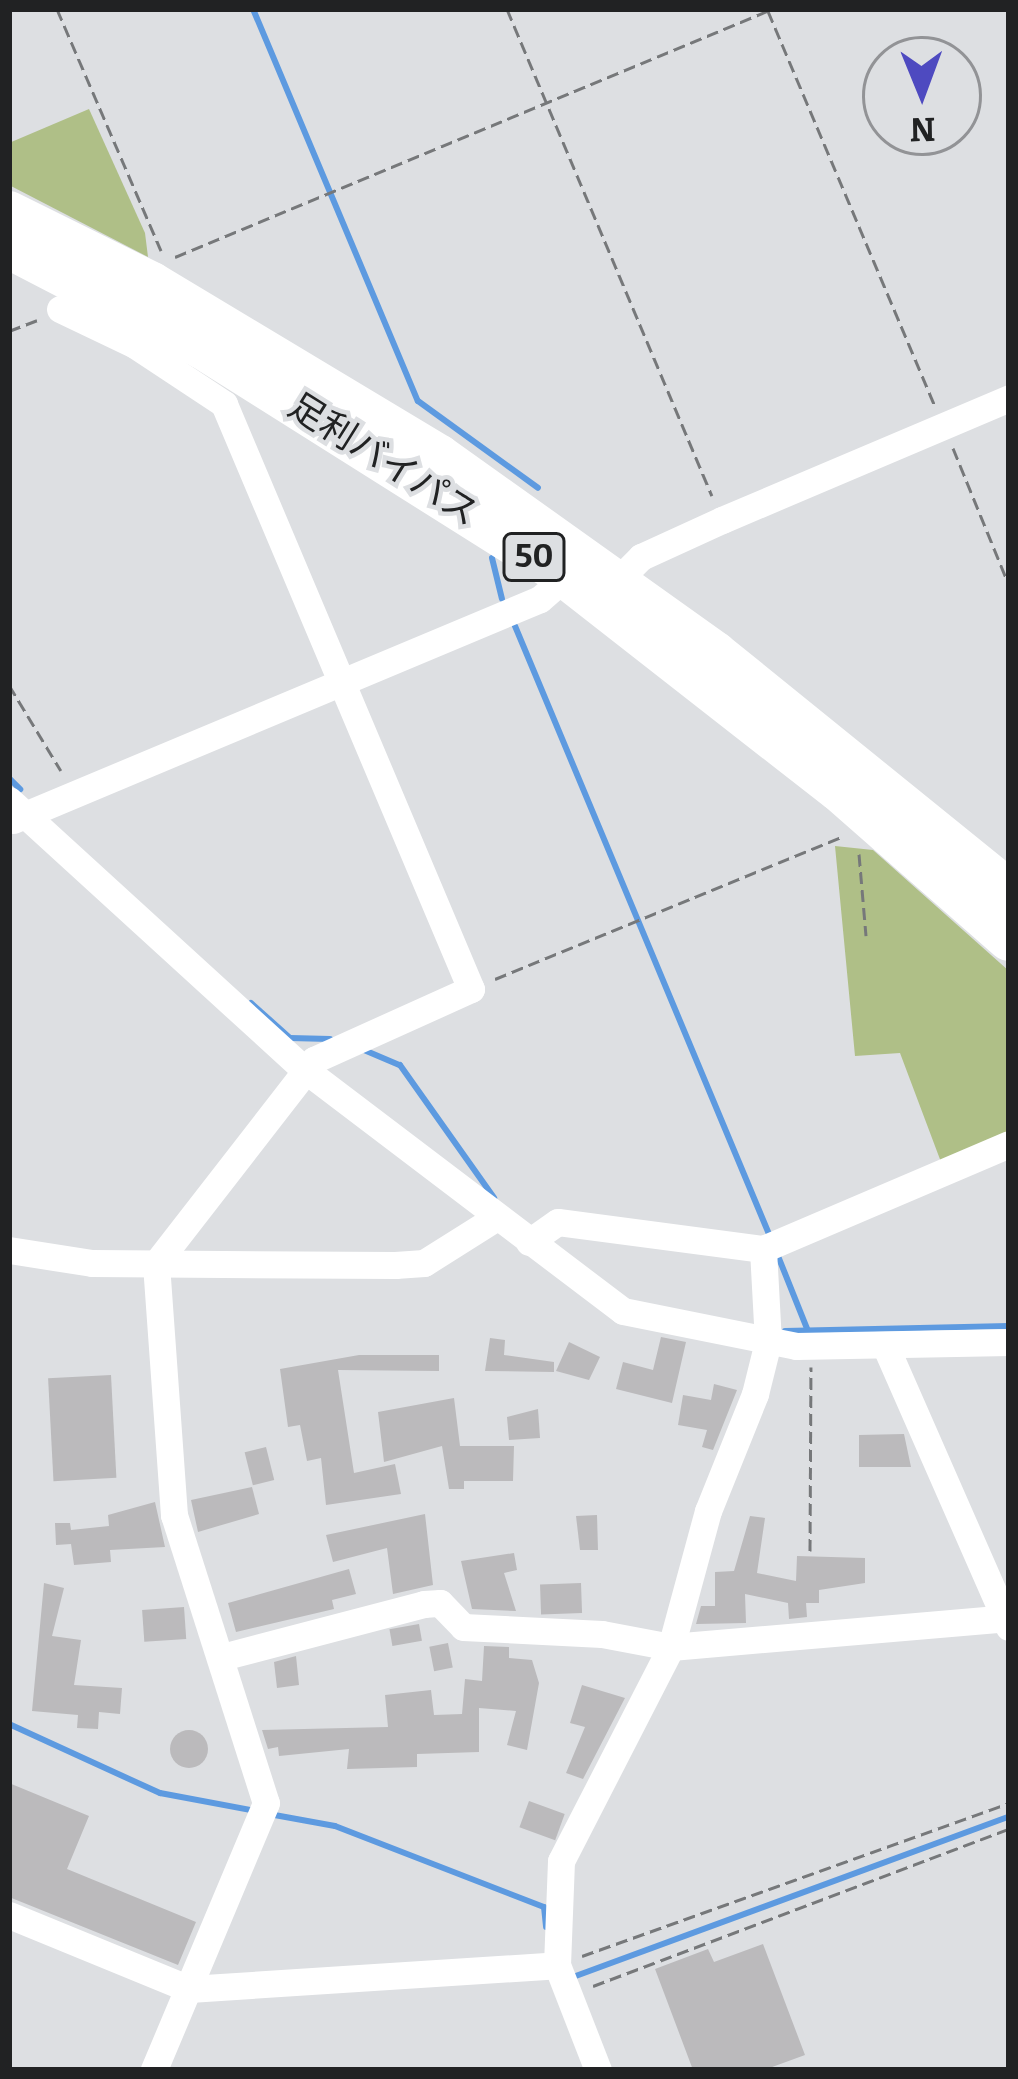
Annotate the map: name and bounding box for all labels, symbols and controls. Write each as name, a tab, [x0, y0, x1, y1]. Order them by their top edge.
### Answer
north arrow	[862, 36, 982, 156]
text: N	[909, 109, 936, 149]
street label: 足利バイパス	[280, 384, 486, 536]
road number: 50	[501, 530, 567, 584]

